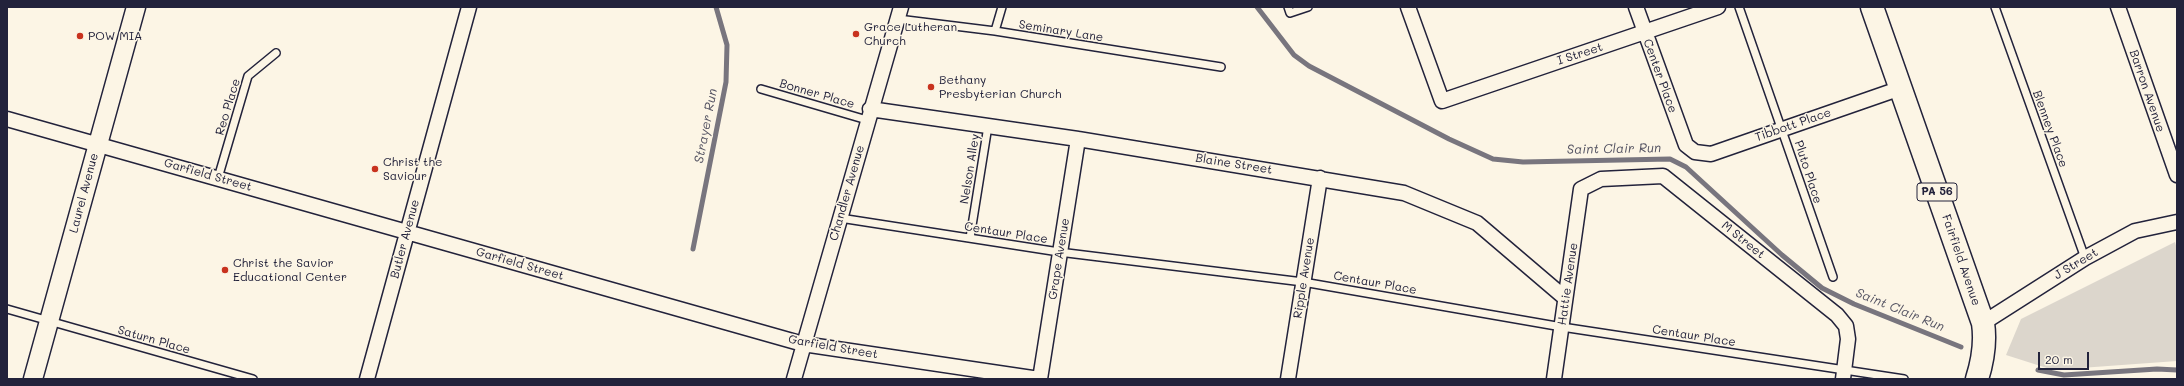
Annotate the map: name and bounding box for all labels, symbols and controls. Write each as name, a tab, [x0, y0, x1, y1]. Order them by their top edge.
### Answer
street label: Seminary Lane	[1018, 17, 1104, 45]
place label: Grace Lutheran Church	[864, 20, 957, 48]
place label: POW MIA	[88, 29, 142, 43]
marker: Grace Lutheran Church	[851, 29, 861, 39]
marker: POW MIA	[75, 31, 85, 41]
street label: Center Place	[1640, 37, 1680, 115]
street label: I Street	[1555, 40, 1605, 68]
street label: Barron Avenue	[2126, 48, 2168, 134]
place label: Bethany Presbyterian Church	[939, 73, 1062, 101]
street label: Bonner Place	[778, 76, 856, 112]
street label: Reo Place	[213, 77, 243, 137]
marker: Bethany Presbyterian Church	[926, 82, 936, 92]
water label: Strayer Run	[691, 87, 721, 165]
street label: Blenney Place	[2029, 88, 2071, 170]
street label: Tibbott Place	[1753, 105, 1833, 145]
street label: Nelson Alley	[957, 133, 983, 205]
street label: Pluto Place	[1791, 139, 1825, 205]
water label: Saint Clair Run	[1567, 140, 1661, 158]
street label: Chandler Avenue	[826, 143, 868, 243]
street label: Laurel Avenue	[66, 151, 102, 235]
street label: Blaine Street	[1194, 151, 1274, 177]
place label: Christ the Saviour	[383, 155, 442, 183]
street label: Garfield Street	[162, 156, 254, 194]
marker: Christ the Saviour	[370, 164, 380, 174]
road number: PA 56	[1917, 183, 1957, 201]
street label: Butler Avenue	[388, 198, 422, 280]
street label: Fairfield Avenue	[1939, 212, 1983, 308]
street label: Grape Avenue	[1045, 217, 1073, 301]
street label: M Street	[1718, 218, 1768, 262]
street label: Centaur Place	[963, 219, 1049, 247]
street label: Ripple Avenue	[1290, 236, 1318, 320]
street label: Hattie Avenue	[1555, 242, 1581, 326]
street label: Garfield Street	[474, 245, 566, 283]
street label: J Street	[2051, 245, 2101, 283]
place label: Christ the Savior Educational Center	[233, 256, 347, 284]
marker: Christ the Savior Educational Center	[220, 265, 230, 275]
street label: Centaur Place	[1332, 269, 1418, 297]
water label: Saint Clair Run	[1853, 285, 1947, 335]
street label: Centaur Place	[1651, 322, 1737, 350]
street label: Saturn Place	[116, 323, 192, 357]
street label: Garfield Street	[787, 332, 879, 362]
scale bar	[2040, 344, 2091, 370]
text: 20 m	[2045, 351, 2073, 367]

